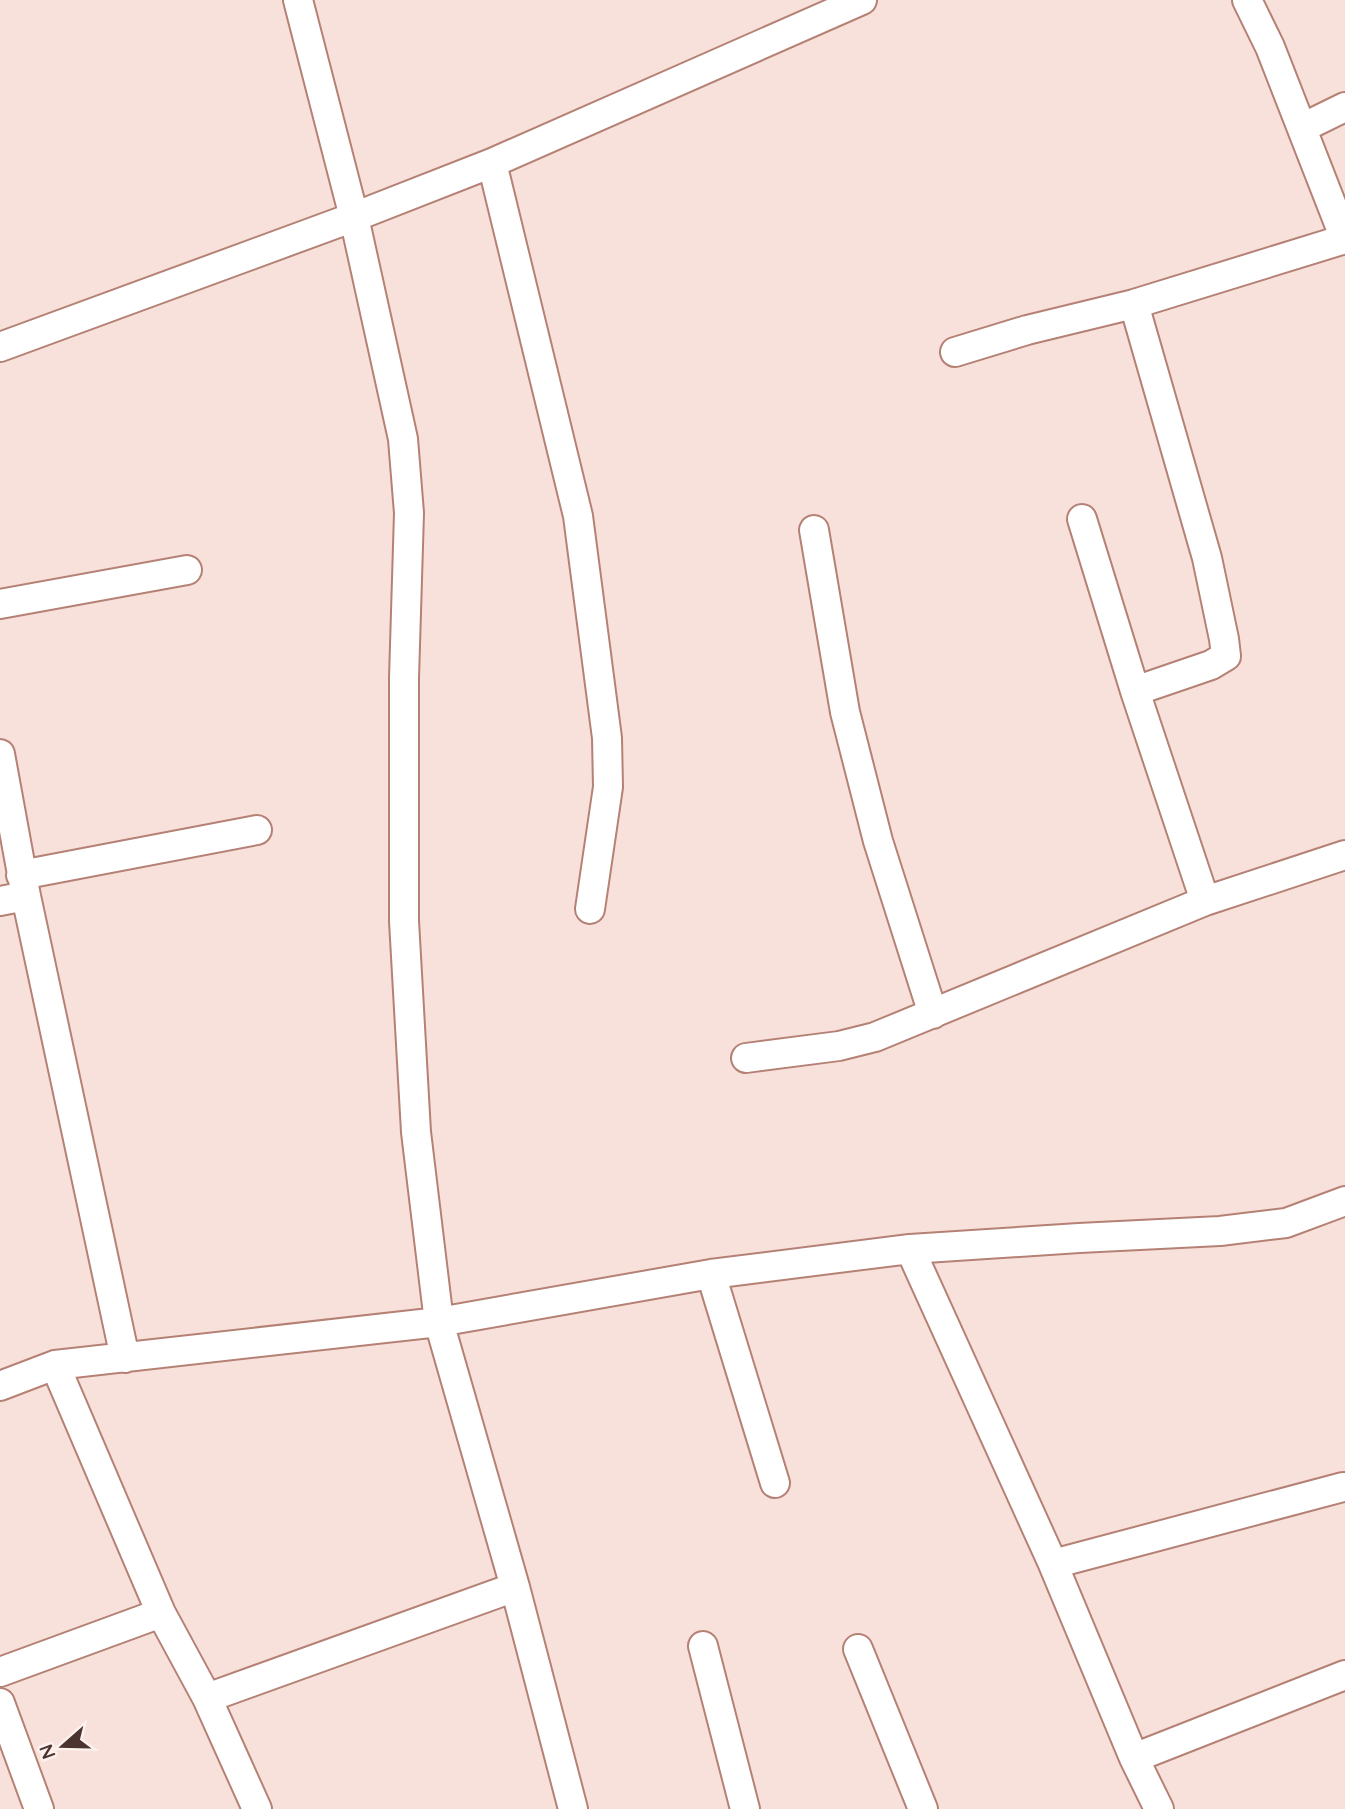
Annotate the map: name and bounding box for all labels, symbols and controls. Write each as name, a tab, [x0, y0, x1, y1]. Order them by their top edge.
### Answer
north arrow	[28, 1711, 98, 1781]
text: N	[33, 1741, 61, 1762]

